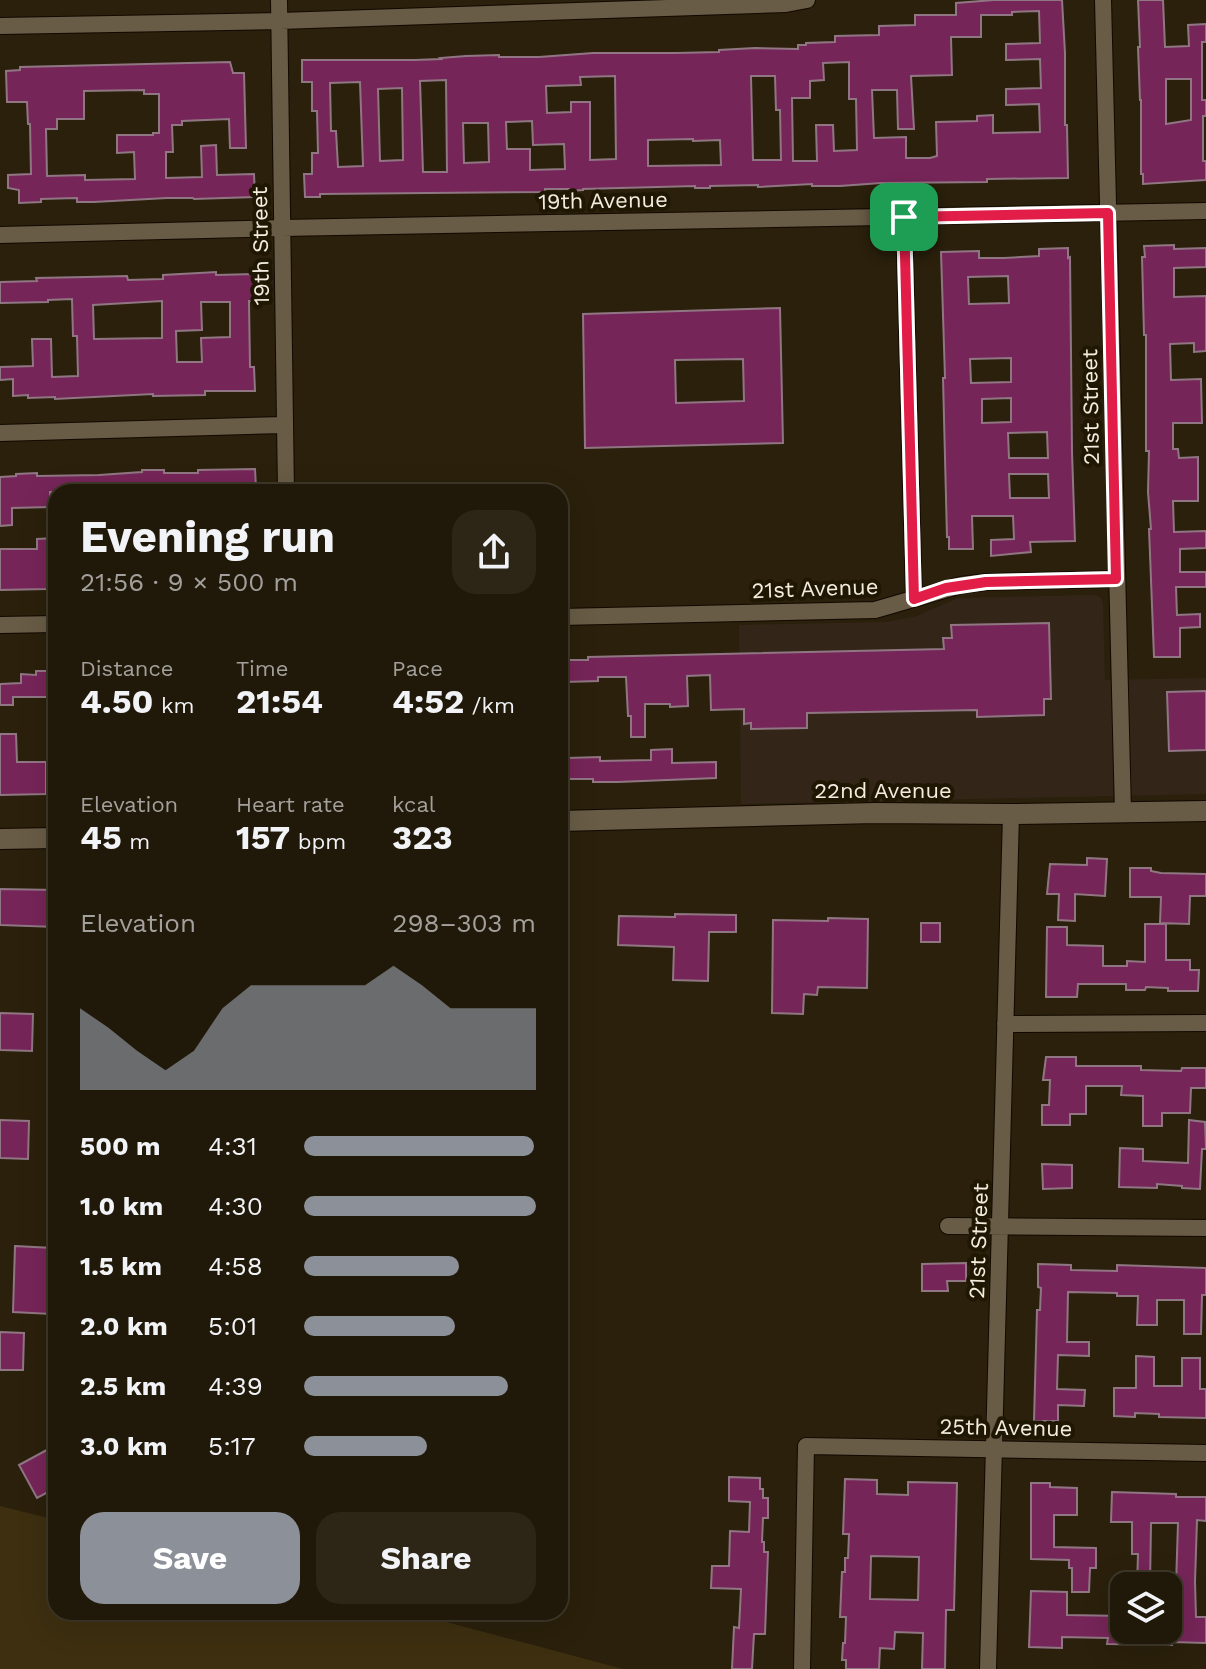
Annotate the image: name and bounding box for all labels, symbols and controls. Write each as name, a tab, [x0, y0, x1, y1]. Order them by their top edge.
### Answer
pin	[870, 183, 938, 251]
street label: 19th Street	[247, 186, 274, 306]
street label: 19th Avenue	[538, 187, 668, 214]
icon: arrive	[882, 195, 926, 239]
street label: 21st Street	[1077, 349, 1104, 465]
button: share	[452, 510, 536, 594]
text: Evening run	[80, 511, 335, 563]
text: 21:56 · 9 × 500 m	[80, 567, 298, 597]
street label: 21st Avenue	[751, 574, 879, 603]
text: Distance	[80, 656, 174, 681]
text: Time	[236, 656, 288, 681]
text: Pace	[392, 656, 443, 681]
text: 4.50	[80, 681, 153, 721]
text: 21:54	[236, 681, 323, 721]
text: 4:52	[392, 681, 464, 721]
text: km	[153, 693, 194, 718]
text: /km	[464, 693, 515, 718]
street label: 22nd Avenue	[814, 778, 952, 803]
text: Elevation	[80, 792, 178, 817]
text: Heart rate	[236, 792, 345, 817]
text: kcal	[392, 792, 436, 817]
text: 45	[80, 817, 122, 857]
text: 157	[236, 817, 290, 857]
text: 323	[392, 817, 453, 857]
text: m	[122, 829, 150, 854]
text: bpm	[290, 829, 346, 854]
text: Elevation	[80, 908, 196, 938]
text: 298–303 m	[392, 908, 536, 938]
text: 500 m	[80, 1131, 161, 1161]
text: 4:31	[208, 1131, 257, 1161]
street label: 21st Street	[964, 1183, 993, 1299]
text: 1.0 km	[80, 1191, 163, 1221]
text: 4:30	[208, 1191, 263, 1221]
text: 1.5 km	[80, 1251, 162, 1281]
text: 4:58	[208, 1251, 263, 1281]
text: 2.0 km	[80, 1311, 168, 1341]
text: 5:01	[208, 1311, 257, 1341]
text: 2.5 km	[80, 1371, 166, 1401]
text: 4:39	[208, 1371, 263, 1401]
street label: 25th Avenue	[939, 1414, 1073, 1441]
text: 3.0 km	[80, 1431, 168, 1461]
text: 5:17	[208, 1431, 256, 1461]
button: Save	[80, 1512, 300, 1604]
button: Share	[316, 1512, 536, 1604]
map controls	[1110, 1572, 1182, 1644]
button: layers	[1110, 1572, 1182, 1644]

